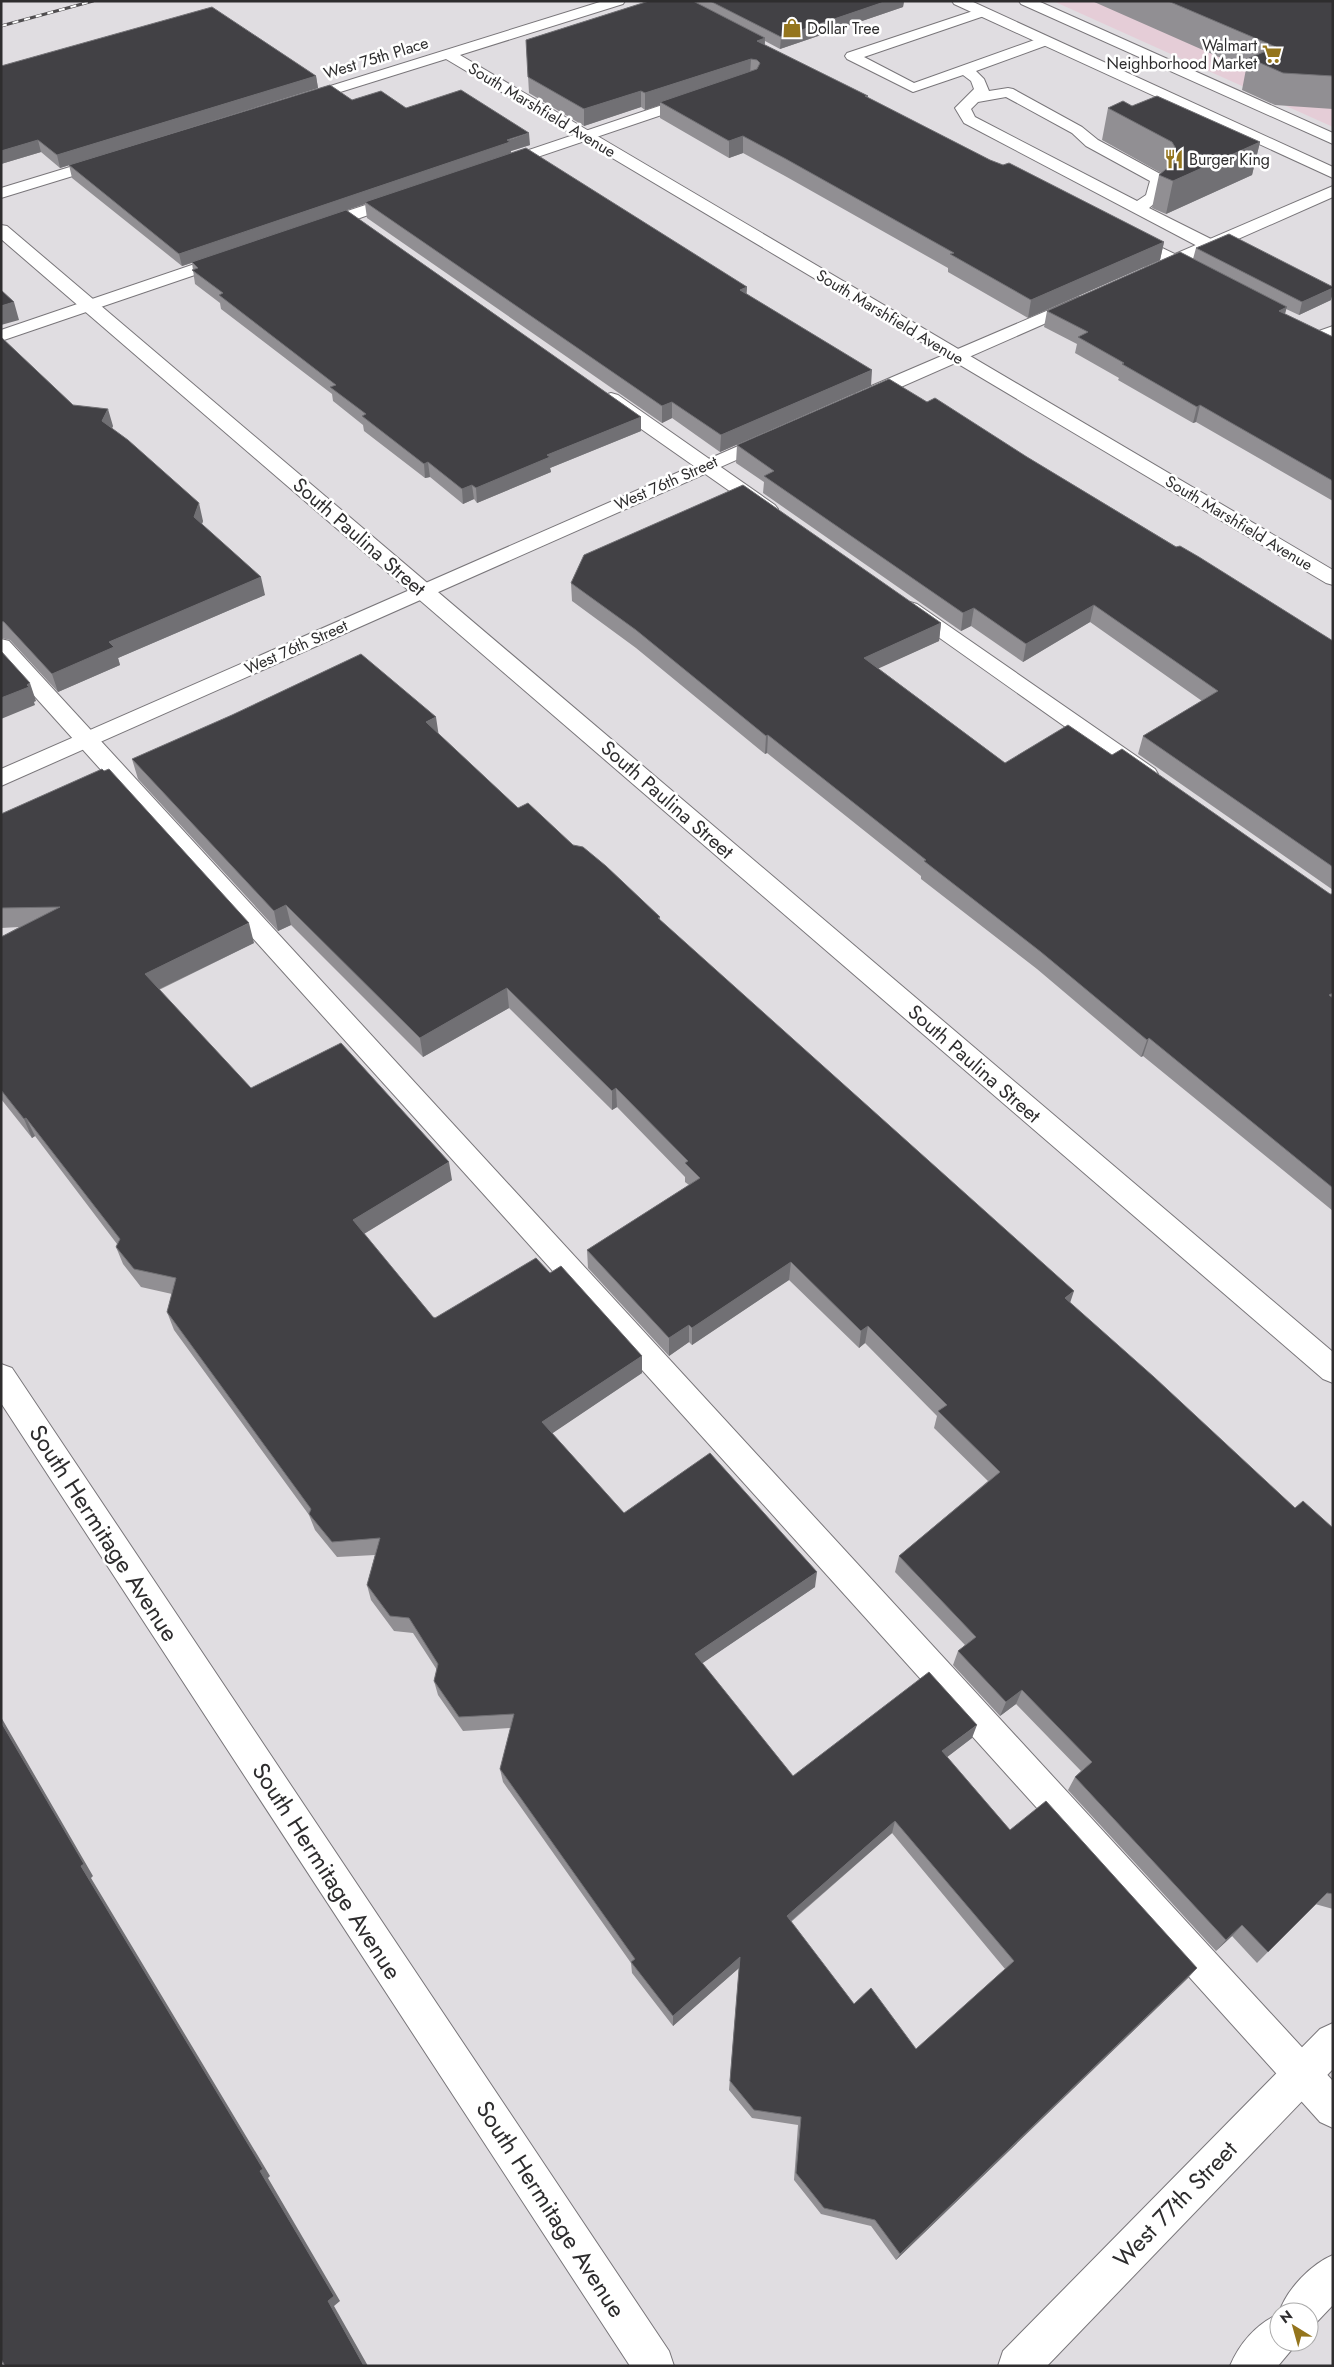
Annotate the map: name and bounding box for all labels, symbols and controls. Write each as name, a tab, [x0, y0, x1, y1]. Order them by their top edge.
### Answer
shop icon: Dollar Tree	[781, 17, 803, 39]
place label: Dollar Tree	[807, 17, 880, 40]
street label: West 75th Place	[321, 31, 431, 85]
place label: Walmart Neighborhood Market	[1107, 34, 1257, 75]
supermarket icon: Walmart Neighborhood Market	[1261, 43, 1283, 65]
street label: South Marshfield Avenue	[464, 57, 620, 163]
restaurant icon: Burger King	[1163, 148, 1185, 170]
place label: Burger King	[1189, 148, 1270, 171]
street label: South Marshfield Avenue	[812, 264, 968, 370]
street label: West 76th Street	[611, 450, 721, 516]
street label: South Marshfield Avenue	[1161, 470, 1317, 576]
street label: South Paulina Street	[286, 471, 432, 603]
street label: West 76th Street	[241, 614, 351, 680]
street label: South Paulina Street	[594, 734, 740, 866]
street label: South Paulina Street	[901, 998, 1047, 1130]
street label: South Hermitage Avenue	[21, 1418, 187, 1648]
street label: South Hermitage Avenue	[244, 1756, 410, 1986]
street label: South Hermitage Avenue	[468, 2094, 634, 2324]
street label: West 77th Street	[1105, 2132, 1245, 2275]
north arrow	[1269, 2302, 1319, 2352]
text: N	[1276, 2305, 1297, 2328]

